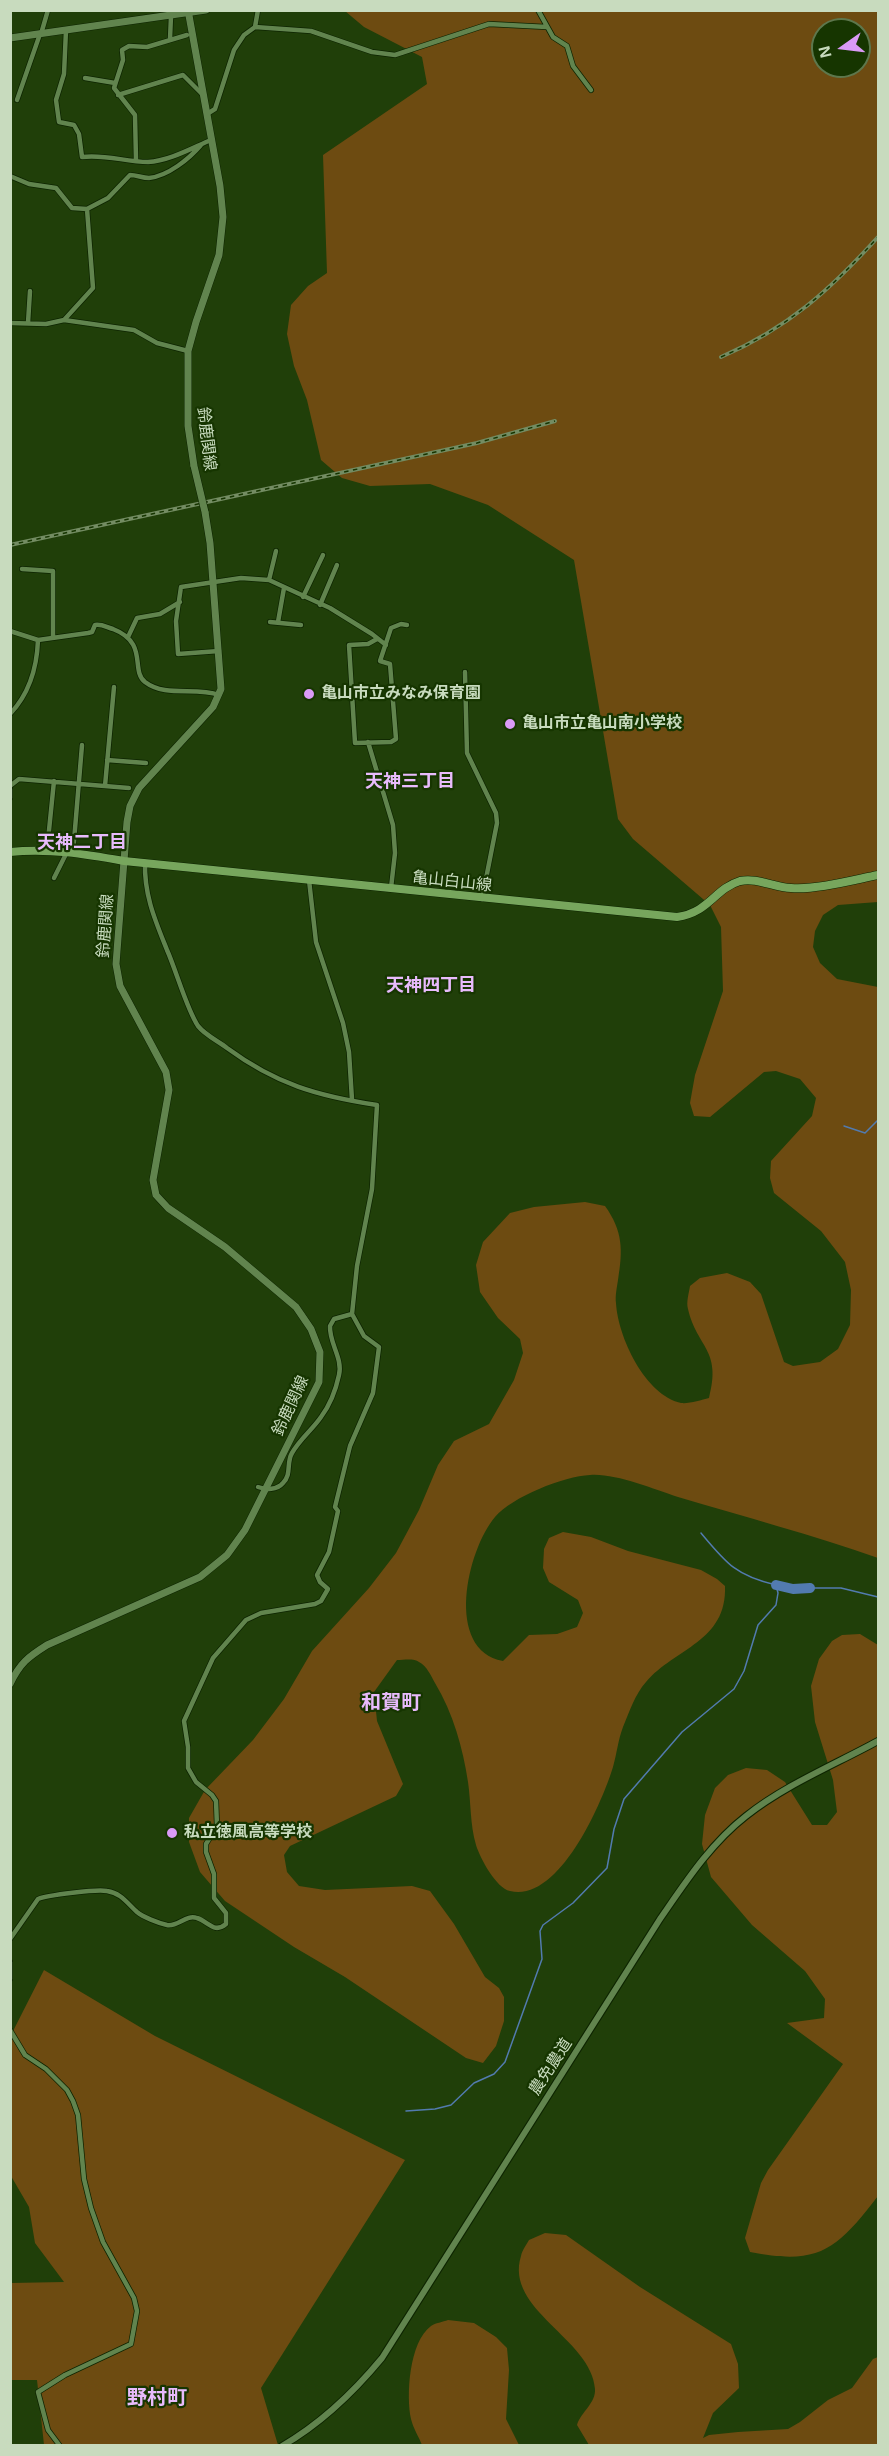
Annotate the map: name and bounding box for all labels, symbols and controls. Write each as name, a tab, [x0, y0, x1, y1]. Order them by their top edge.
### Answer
north arrow	[811, 18, 871, 78]
text: N	[815, 44, 835, 60]
street label: 鈴鹿関線	[193, 406, 219, 472]
place label: 亀山市立みなみ保育園	[321, 684, 481, 704]
marker: 亀山市立みなみ保育園	[302, 687, 316, 701]
place label: 亀山市立亀山南小学校	[522, 714, 682, 734]
marker: 亀山市立亀山南小学校	[503, 717, 517, 731]
district label: 天神三丁目	[365, 771, 455, 793]
district label: 天神二丁目	[37, 832, 127, 854]
street label: 亀山白山線	[411, 868, 493, 896]
street label: 鈴鹿関線	[94, 893, 118, 959]
district label: 天神四丁目	[386, 975, 476, 997]
street label: 鈴鹿関線	[269, 1373, 313, 1439]
district label: 和賀町	[361, 1691, 421, 1715]
place label: 私立徳風高等学校	[184, 1823, 312, 1843]
marker: 私立徳風高等学校	[165, 1826, 179, 1840]
street label: 農免農道	[526, 2035, 576, 2099]
district label: 野村町	[127, 2386, 187, 2410]

